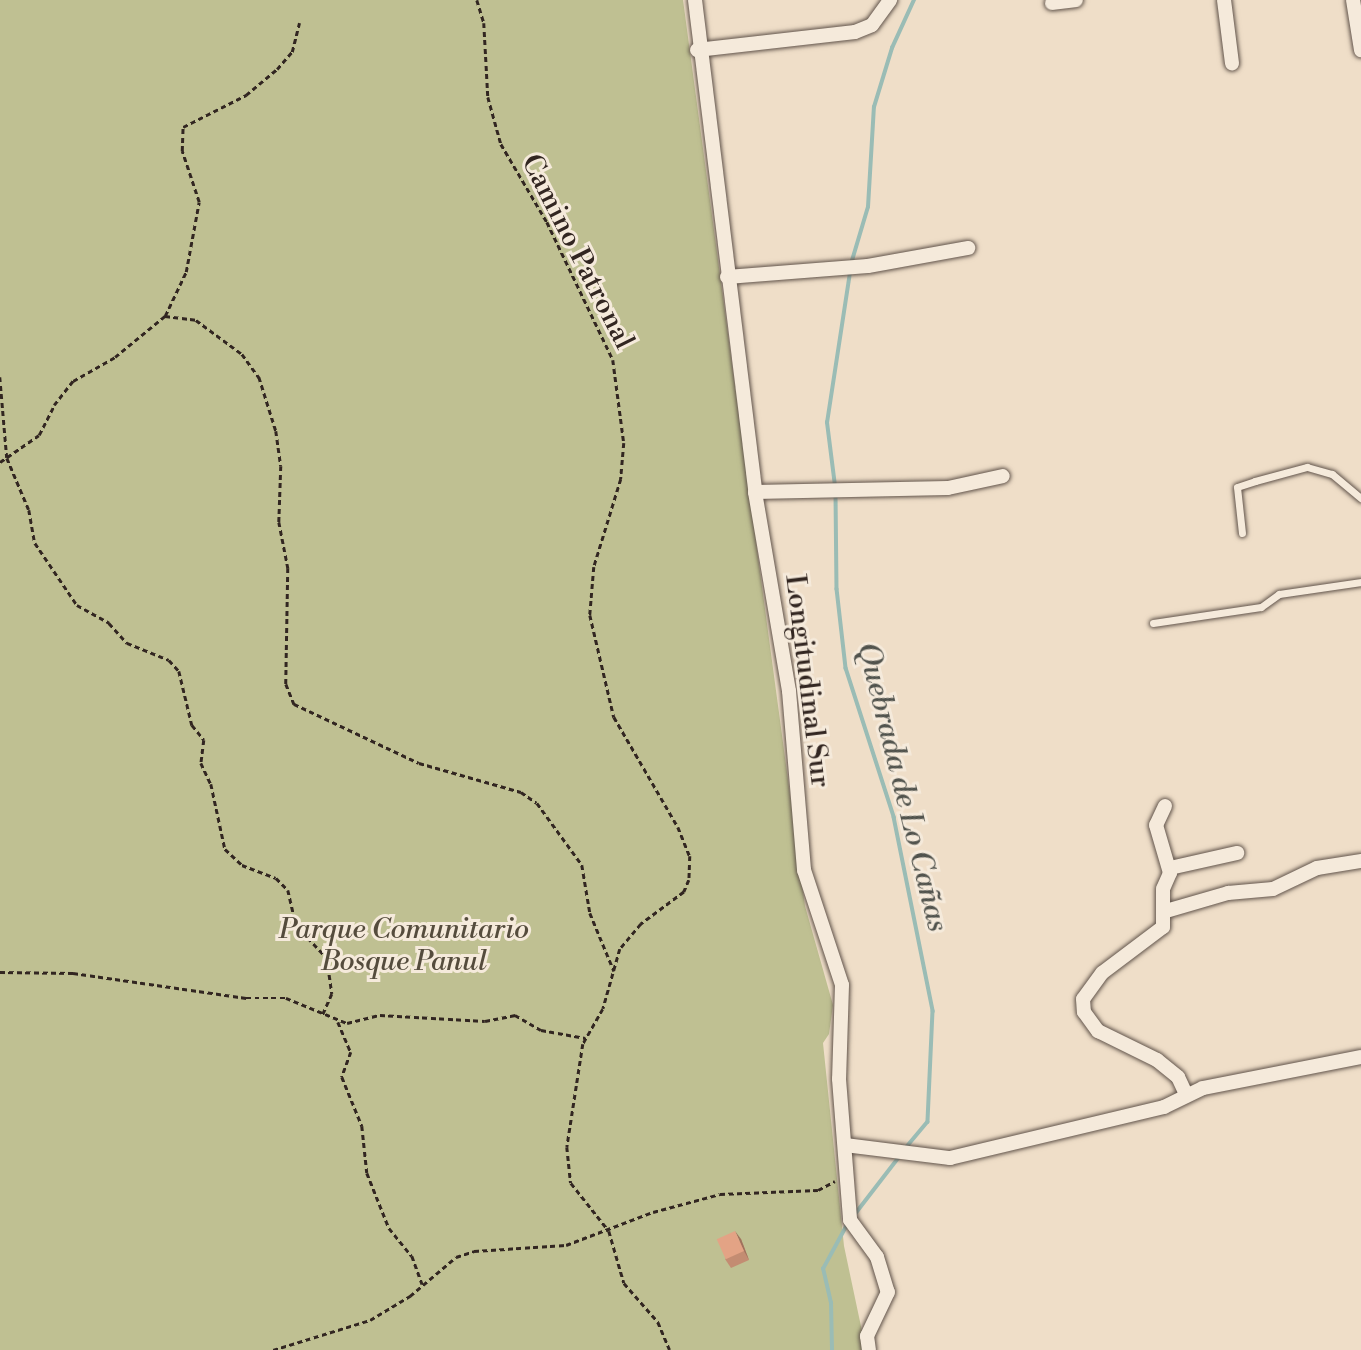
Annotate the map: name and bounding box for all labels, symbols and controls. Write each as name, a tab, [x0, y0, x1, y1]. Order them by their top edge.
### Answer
street label: Camino Patronal	[514, 149, 640, 355]
street label: Longitudinal Sur	[777, 573, 837, 789]
water label: Quebrada de Lo Cañas	[849, 639, 955, 935]
park label: Parque Comunitario Bosque Panul	[279, 913, 529, 979]

